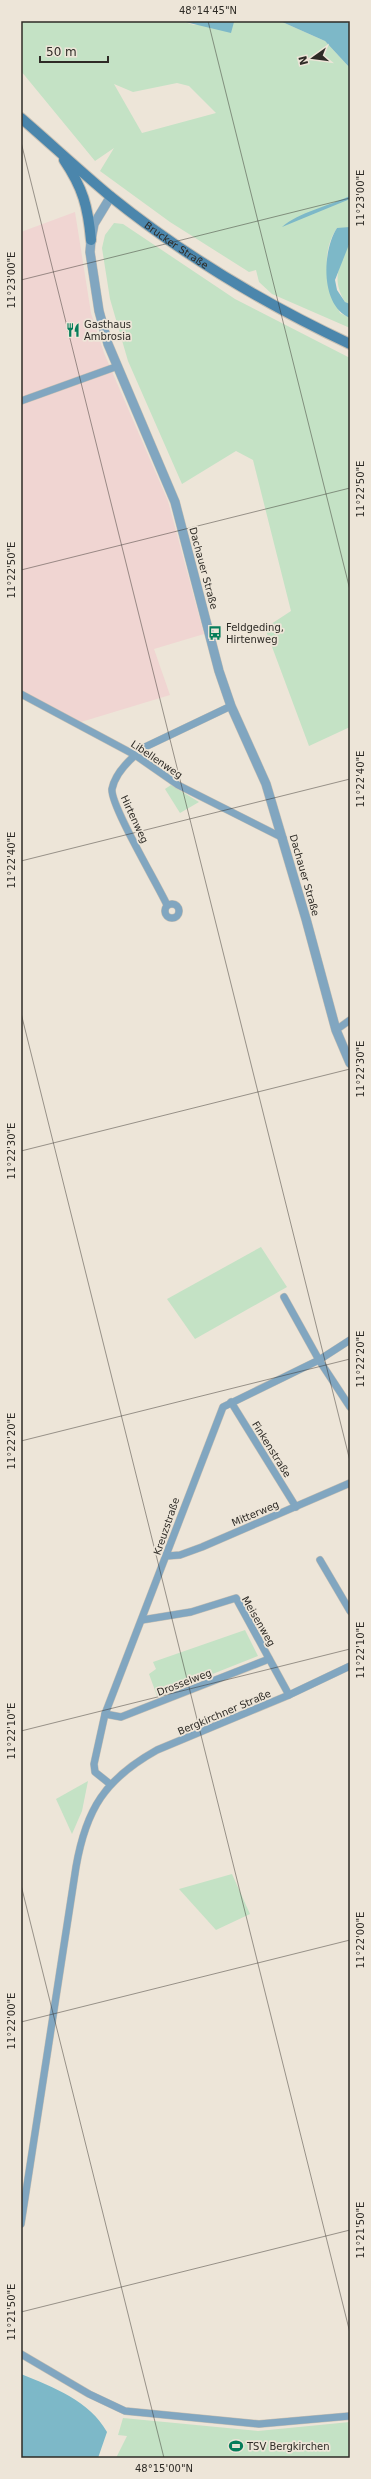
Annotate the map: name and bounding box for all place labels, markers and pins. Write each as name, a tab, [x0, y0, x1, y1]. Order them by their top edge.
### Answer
place label: Gasthaus Ambrosia	[84, 319, 131, 342]
restaurant icon: Gasthaus Ambrosia	[65, 322, 81, 338]
place label: Feldgeding, Hirtenweg	[226, 622, 284, 645]
bus stop icon: Feldgeding, Hirtenweg	[207, 625, 223, 641]
sports icon: TSV Bergkirchen	[228, 2438, 244, 2454]
place label: TSV Bergkirchen	[246, 2441, 330, 2452]

